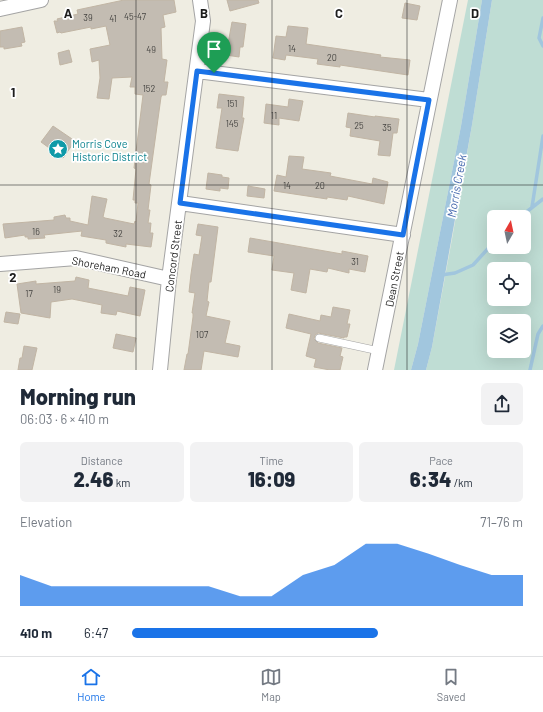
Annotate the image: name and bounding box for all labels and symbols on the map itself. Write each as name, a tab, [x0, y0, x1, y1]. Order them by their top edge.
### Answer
text: A	[64, 5, 73, 21]
text: B	[200, 5, 208, 21]
text: C	[335, 5, 343, 21]
text: D	[471, 5, 479, 21]
house number: 45-47	[124, 11, 147, 22]
house number: 39	[83, 12, 93, 23]
house number: 41	[109, 13, 117, 24]
pin	[197, 32, 231, 73]
house number: 14	[288, 43, 296, 54]
house number: 49	[146, 44, 156, 55]
house number: 20	[327, 52, 337, 63]
house number: 152	[143, 83, 155, 94]
text: 1	[11, 84, 15, 100]
house number: 151	[227, 98, 237, 109]
house number: 11	[271, 110, 277, 121]
house number: 145	[226, 118, 239, 129]
house number: 25	[354, 120, 364, 131]
house number: 35	[382, 122, 392, 133]
place label: Morris Cove Historic District	[72, 137, 147, 163]
place icon: Morris Cove Historic District	[47, 138, 69, 160]
water label: Morris Creek	[444, 153, 468, 219]
house number: 14	[283, 180, 291, 191]
house number: 20	[315, 180, 325, 191]
north arrow	[487, 210, 531, 254]
street label: Concord Street	[162, 219, 184, 293]
house number: 16	[32, 226, 40, 237]
house number: 32	[113, 228, 123, 239]
street label: Dean Street	[382, 250, 406, 308]
street label: Shoreham Road	[71, 253, 147, 281]
house number: 31	[351, 256, 359, 267]
text: 2	[9, 269, 17, 285]
house number: 19	[53, 284, 61, 295]
house number: 17	[25, 288, 33, 299]
house number: 107	[196, 329, 209, 340]

